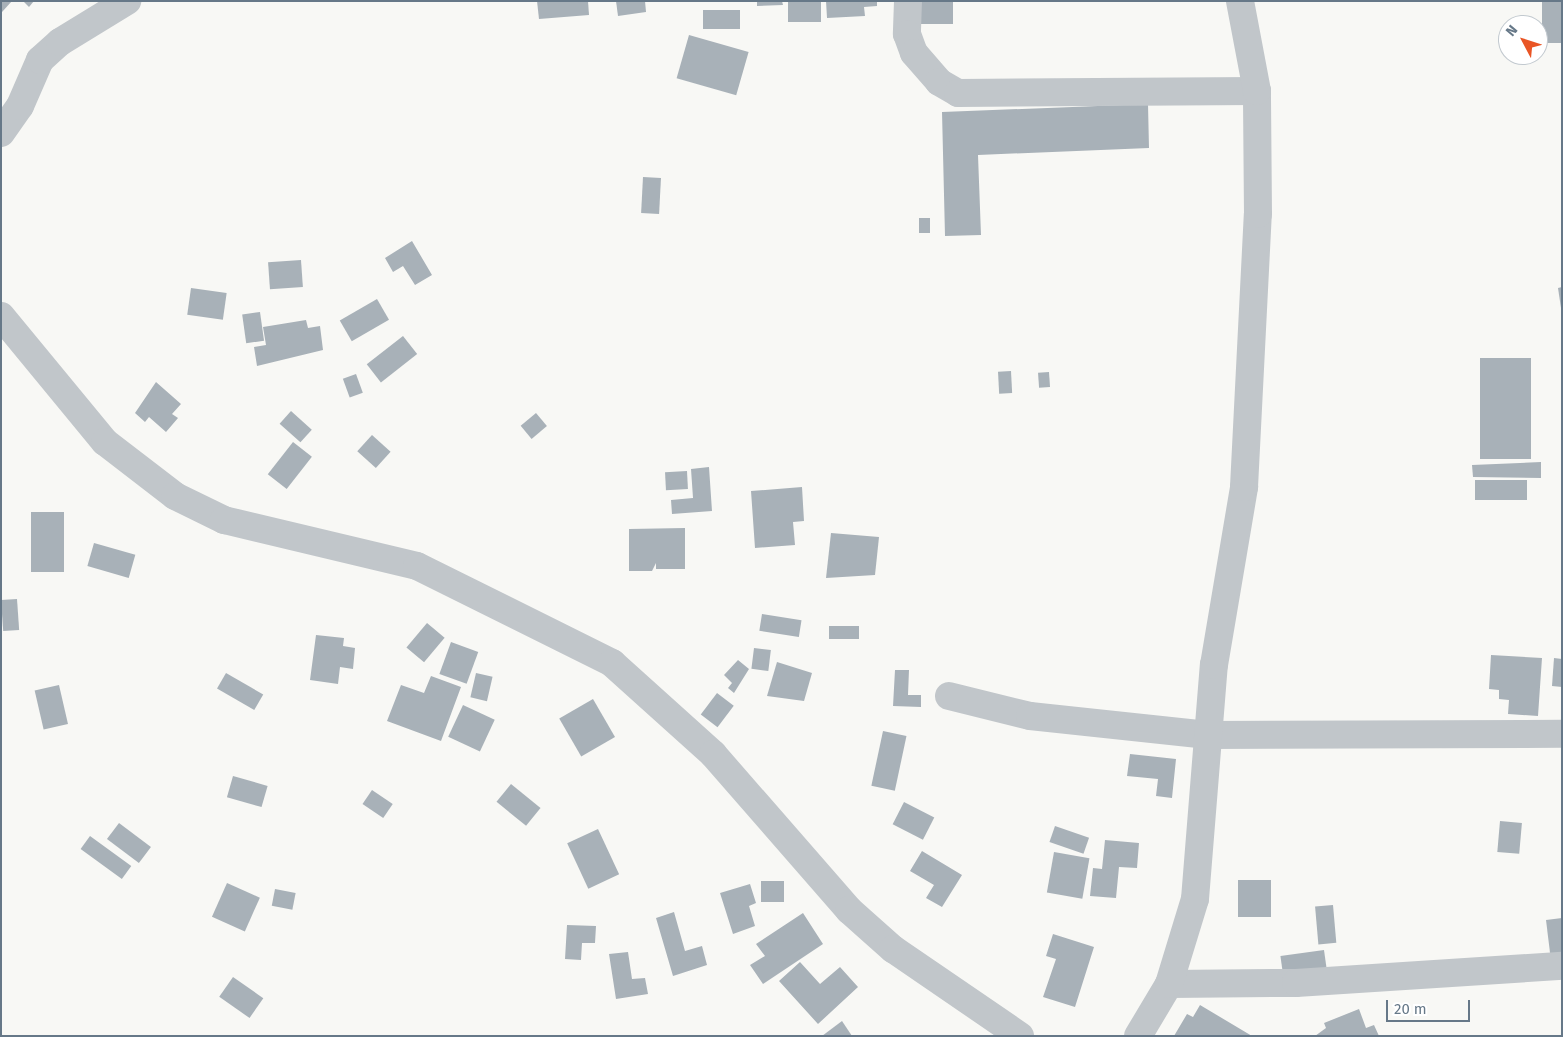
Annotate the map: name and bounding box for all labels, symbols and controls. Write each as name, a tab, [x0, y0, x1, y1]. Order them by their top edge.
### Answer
north arrow	[1498, 15, 1548, 65]
text: N	[1502, 22, 1521, 40]
scale bar	[1388, 990, 1472, 1022]
text: 20 m	[1394, 1000, 1427, 1018]

